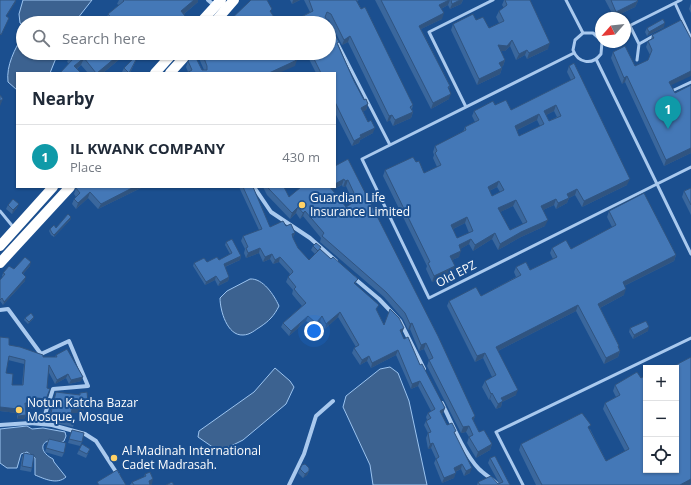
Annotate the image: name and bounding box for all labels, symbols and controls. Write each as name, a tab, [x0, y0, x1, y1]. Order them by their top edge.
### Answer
north arrow	[595, 12, 631, 48]
search box	[16, 16, 336, 60]
icon: search	[30, 27, 52, 49]
text: Search here	[62, 28, 146, 48]
text: Nearby	[32, 87, 94, 110]
pin: 1	[655, 96, 681, 129]
text: IL KWANK COMPANY	[70, 138, 225, 158]
text: 1	[41, 148, 49, 166]
text: 430 m	[282, 148, 320, 166]
text: Place	[70, 158, 102, 176]
place label: Guardian Life Insurance Limited	[310, 189, 410, 220]
marker: Guardian Life Insurance Limited	[297, 200, 307, 210]
street label: Old EPZ	[432, 256, 479, 291]
your location	[304, 321, 324, 341]
map controls	[643, 365, 679, 473]
button: +	[643, 365, 679, 401]
place label: Notun Katcha Bazar Mosque, Mosque	[27, 394, 138, 425]
button: −	[643, 401, 679, 437]
marker: Notun Katcha Bazar Mosque, Mosque	[14, 405, 24, 415]
button: locate	[643, 437, 679, 473]
place label: Al-Madinah International Cadet Madrasah.	[122, 442, 261, 473]
marker: Al-Madinah International Cadet Madrasah.	[109, 453, 119, 463]

